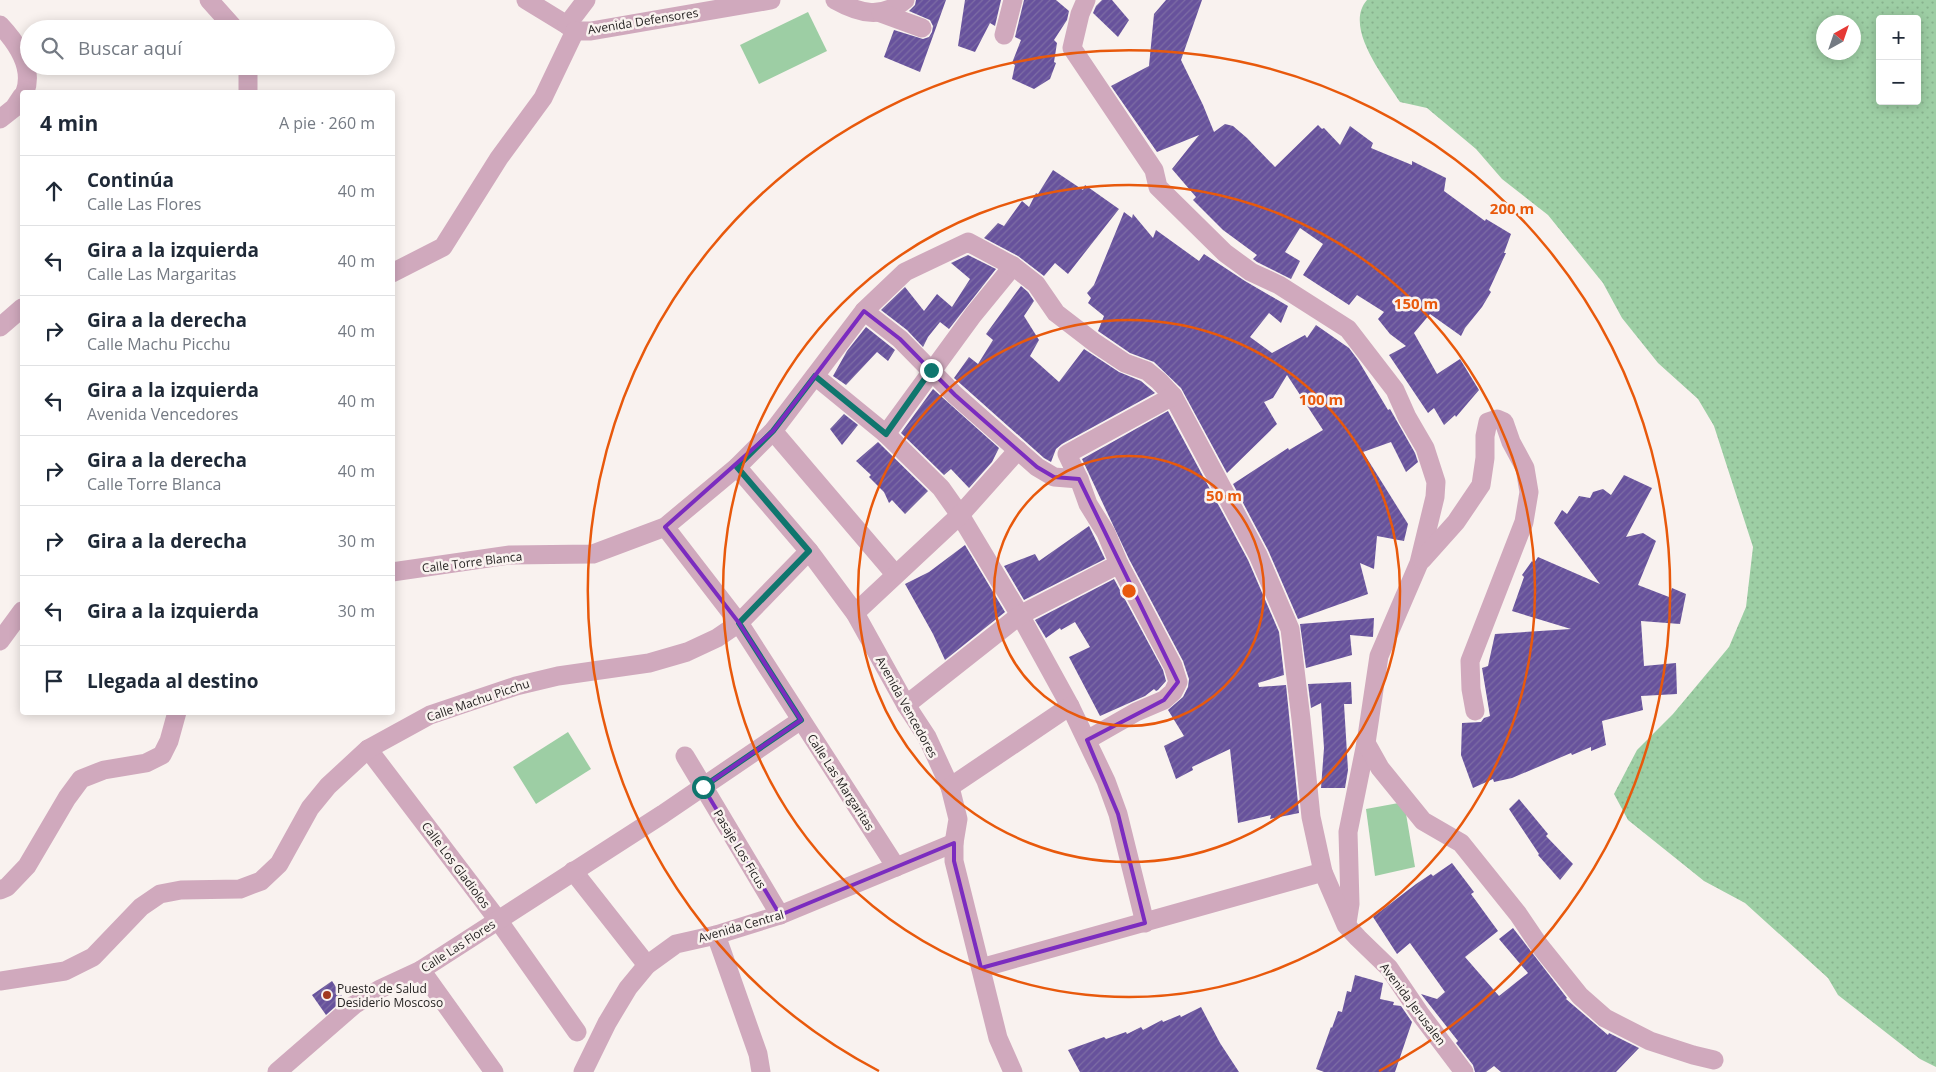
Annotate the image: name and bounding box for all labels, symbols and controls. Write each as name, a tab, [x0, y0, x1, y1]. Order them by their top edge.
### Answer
street label: Avenida Defensores	[586, 4, 700, 38]
north arrow	[1816, 15, 1861, 60]
map controls	[1876, 15, 1921, 105]
button: +	[1876, 15, 1921, 60]
search box	[20, 20, 395, 75]
icon: search	[38, 34, 66, 62]
text: Buscar aquí	[78, 35, 182, 61]
button: −	[1876, 60, 1921, 105]
text: 4 min	[40, 109, 98, 137]
text: A pie · 260 m	[279, 112, 375, 134]
text: Continúa	[87, 167, 174, 193]
icon: ahead	[40, 177, 68, 205]
text: 40 m	[338, 180, 375, 202]
text: Calle Las Flores	[87, 193, 201, 215]
text: 200 m	[1490, 198, 1534, 218]
text: Gira a la izquierda	[87, 237, 259, 263]
icon: left	[40, 247, 68, 275]
text: 40 m	[338, 250, 375, 272]
text: Calle Las Margaritas	[87, 263, 236, 285]
text: 150 m	[1394, 293, 1438, 313]
text: Gira a la derecha	[87, 307, 247, 333]
icon: right	[40, 317, 68, 345]
text: 40 m	[338, 320, 375, 342]
text: Calle Machu Picchu	[87, 333, 231, 355]
route end	[920, 359, 943, 382]
text: Gira a la izquierda	[87, 377, 259, 403]
icon: left	[40, 387, 68, 415]
text: 100 m	[1299, 389, 1343, 409]
text: 40 m	[338, 390, 375, 412]
text: Avenida Vencedores	[87, 403, 238, 425]
text: Gira a la derecha	[87, 447, 247, 473]
icon: right	[40, 457, 68, 485]
text: 40 m	[338, 460, 375, 482]
text: Calle Torre Blanca	[87, 473, 221, 495]
text: 50 m	[1206, 485, 1242, 505]
icon: right	[40, 527, 68, 555]
text: Gira a la derecha	[87, 528, 247, 554]
text: 30 m	[338, 530, 375, 552]
street label: Calle Torre Blanca	[421, 547, 523, 577]
centre of rings	[1120, 582, 1138, 600]
icon: left	[40, 597, 68, 625]
text: Gira a la izquierda	[87, 598, 259, 624]
text: 30 m	[338, 600, 375, 622]
street label: Avenida Vencedores	[872, 653, 942, 761]
icon: arrive	[40, 667, 68, 695]
text: Llegada al destino	[87, 668, 259, 694]
street label: Calle Machu Picchu	[424, 674, 532, 726]
street label: Calle Las Margaritas	[803, 730, 879, 834]
route start	[692, 776, 715, 799]
street label: Pasaje Los Ficus	[710, 806, 770, 892]
street label: Calle Los Gladiolos	[418, 818, 494, 912]
street label: Avenida Central	[696, 906, 786, 946]
street label: Calle Las Flores	[417, 915, 499, 976]
street label: Avenida Jerusalen	[1376, 959, 1450, 1049]
place label: Puesto de Salud Desiderio Moscoso	[337, 980, 443, 1011]
marker: Puesto de Salud Desiderio Moscoso	[321, 989, 333, 1001]

